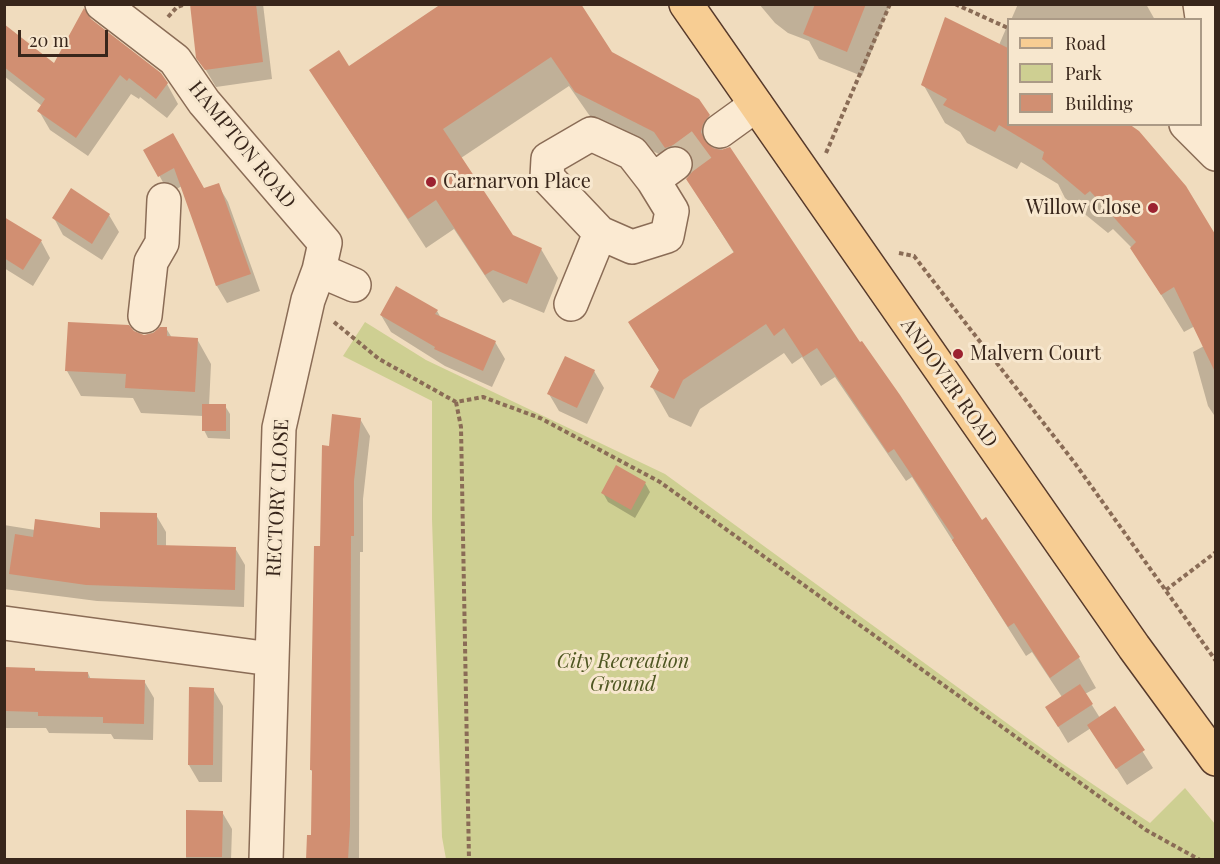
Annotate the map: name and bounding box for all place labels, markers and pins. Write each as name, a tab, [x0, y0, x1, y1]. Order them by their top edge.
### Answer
place label: Carnarvon Place	[443, 170, 591, 194]
marker: Carnarvon Place	[424, 175, 438, 189]
place label: Willow Close	[1026, 196, 1141, 220]
marker: Willow Close	[1146, 201, 1160, 215]
place label: Malvern Court	[970, 342, 1101, 366]
marker: Malvern Court	[951, 347, 965, 361]

